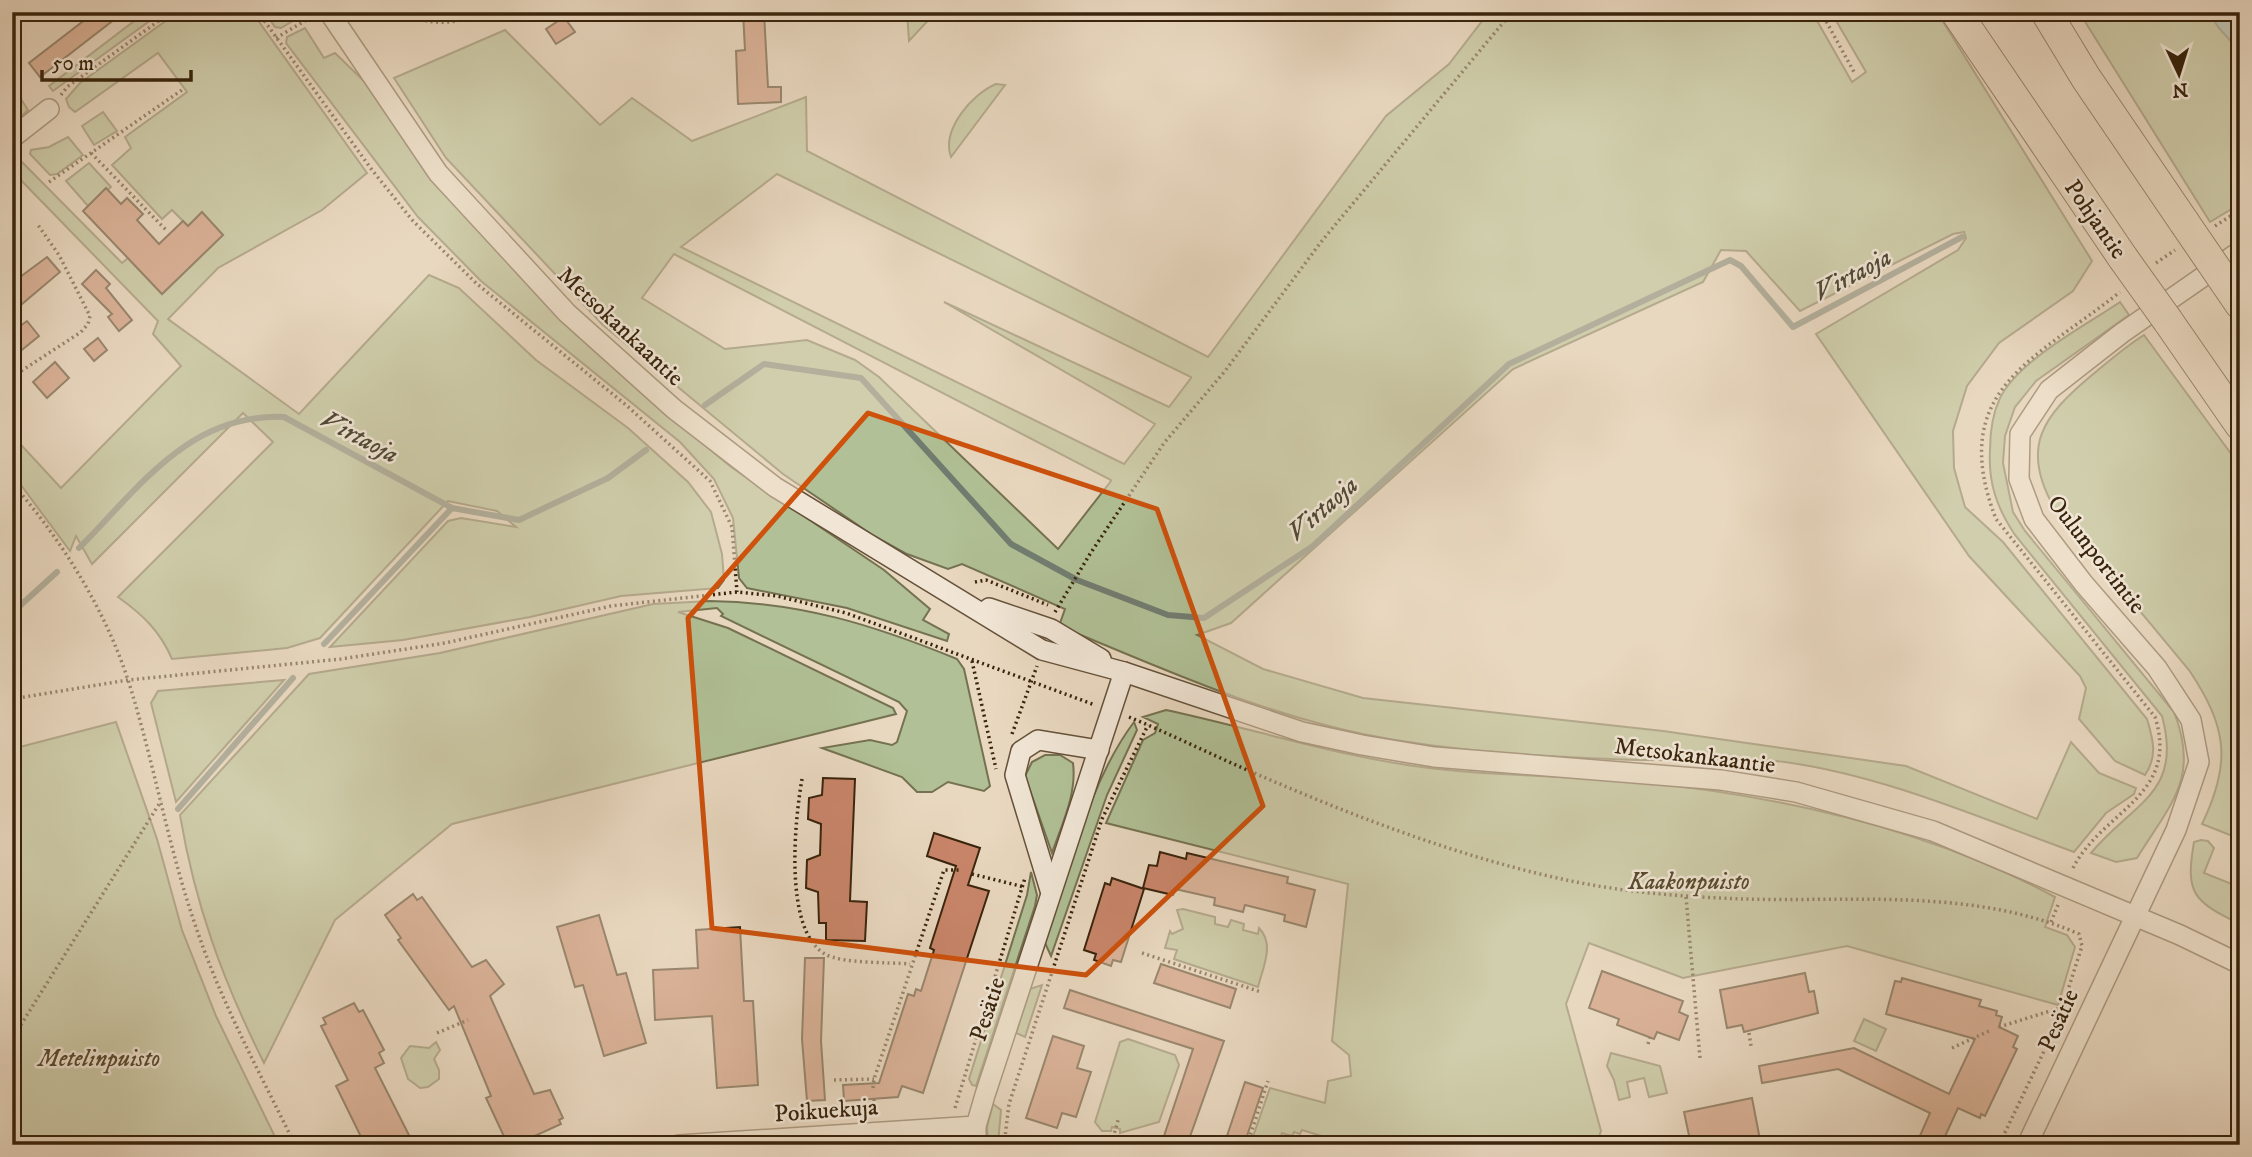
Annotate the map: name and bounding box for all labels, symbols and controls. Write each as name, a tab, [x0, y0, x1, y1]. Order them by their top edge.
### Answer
scale bar	[42, 38, 191, 82]
north arrow	[2144, 38, 2214, 108]
text: 50 m	[52, 51, 94, 77]
text: N	[2171, 77, 2189, 102]
street label: Pohjantie	[2057, 174, 2133, 265]
water label: Virtaoja	[1808, 241, 1897, 310]
street label: Metsokankaantie	[551, 261, 690, 393]
water label: Virtaoja	[315, 403, 404, 472]
water label: Virtaoja	[1281, 469, 1365, 549]
street label: Oulunportintie	[2041, 489, 2152, 620]
street label: Metsokankaantie	[1613, 731, 1777, 781]
park label: Kaakonpuisto	[1627, 867, 1750, 897]
street label: Pesätie	[964, 973, 1012, 1045]
street label: Pesätie	[2032, 984, 2086, 1056]
park label: Metelinpuisto	[36, 1044, 160, 1074]
street label: Poikuekuja	[773, 1092, 880, 1130]

